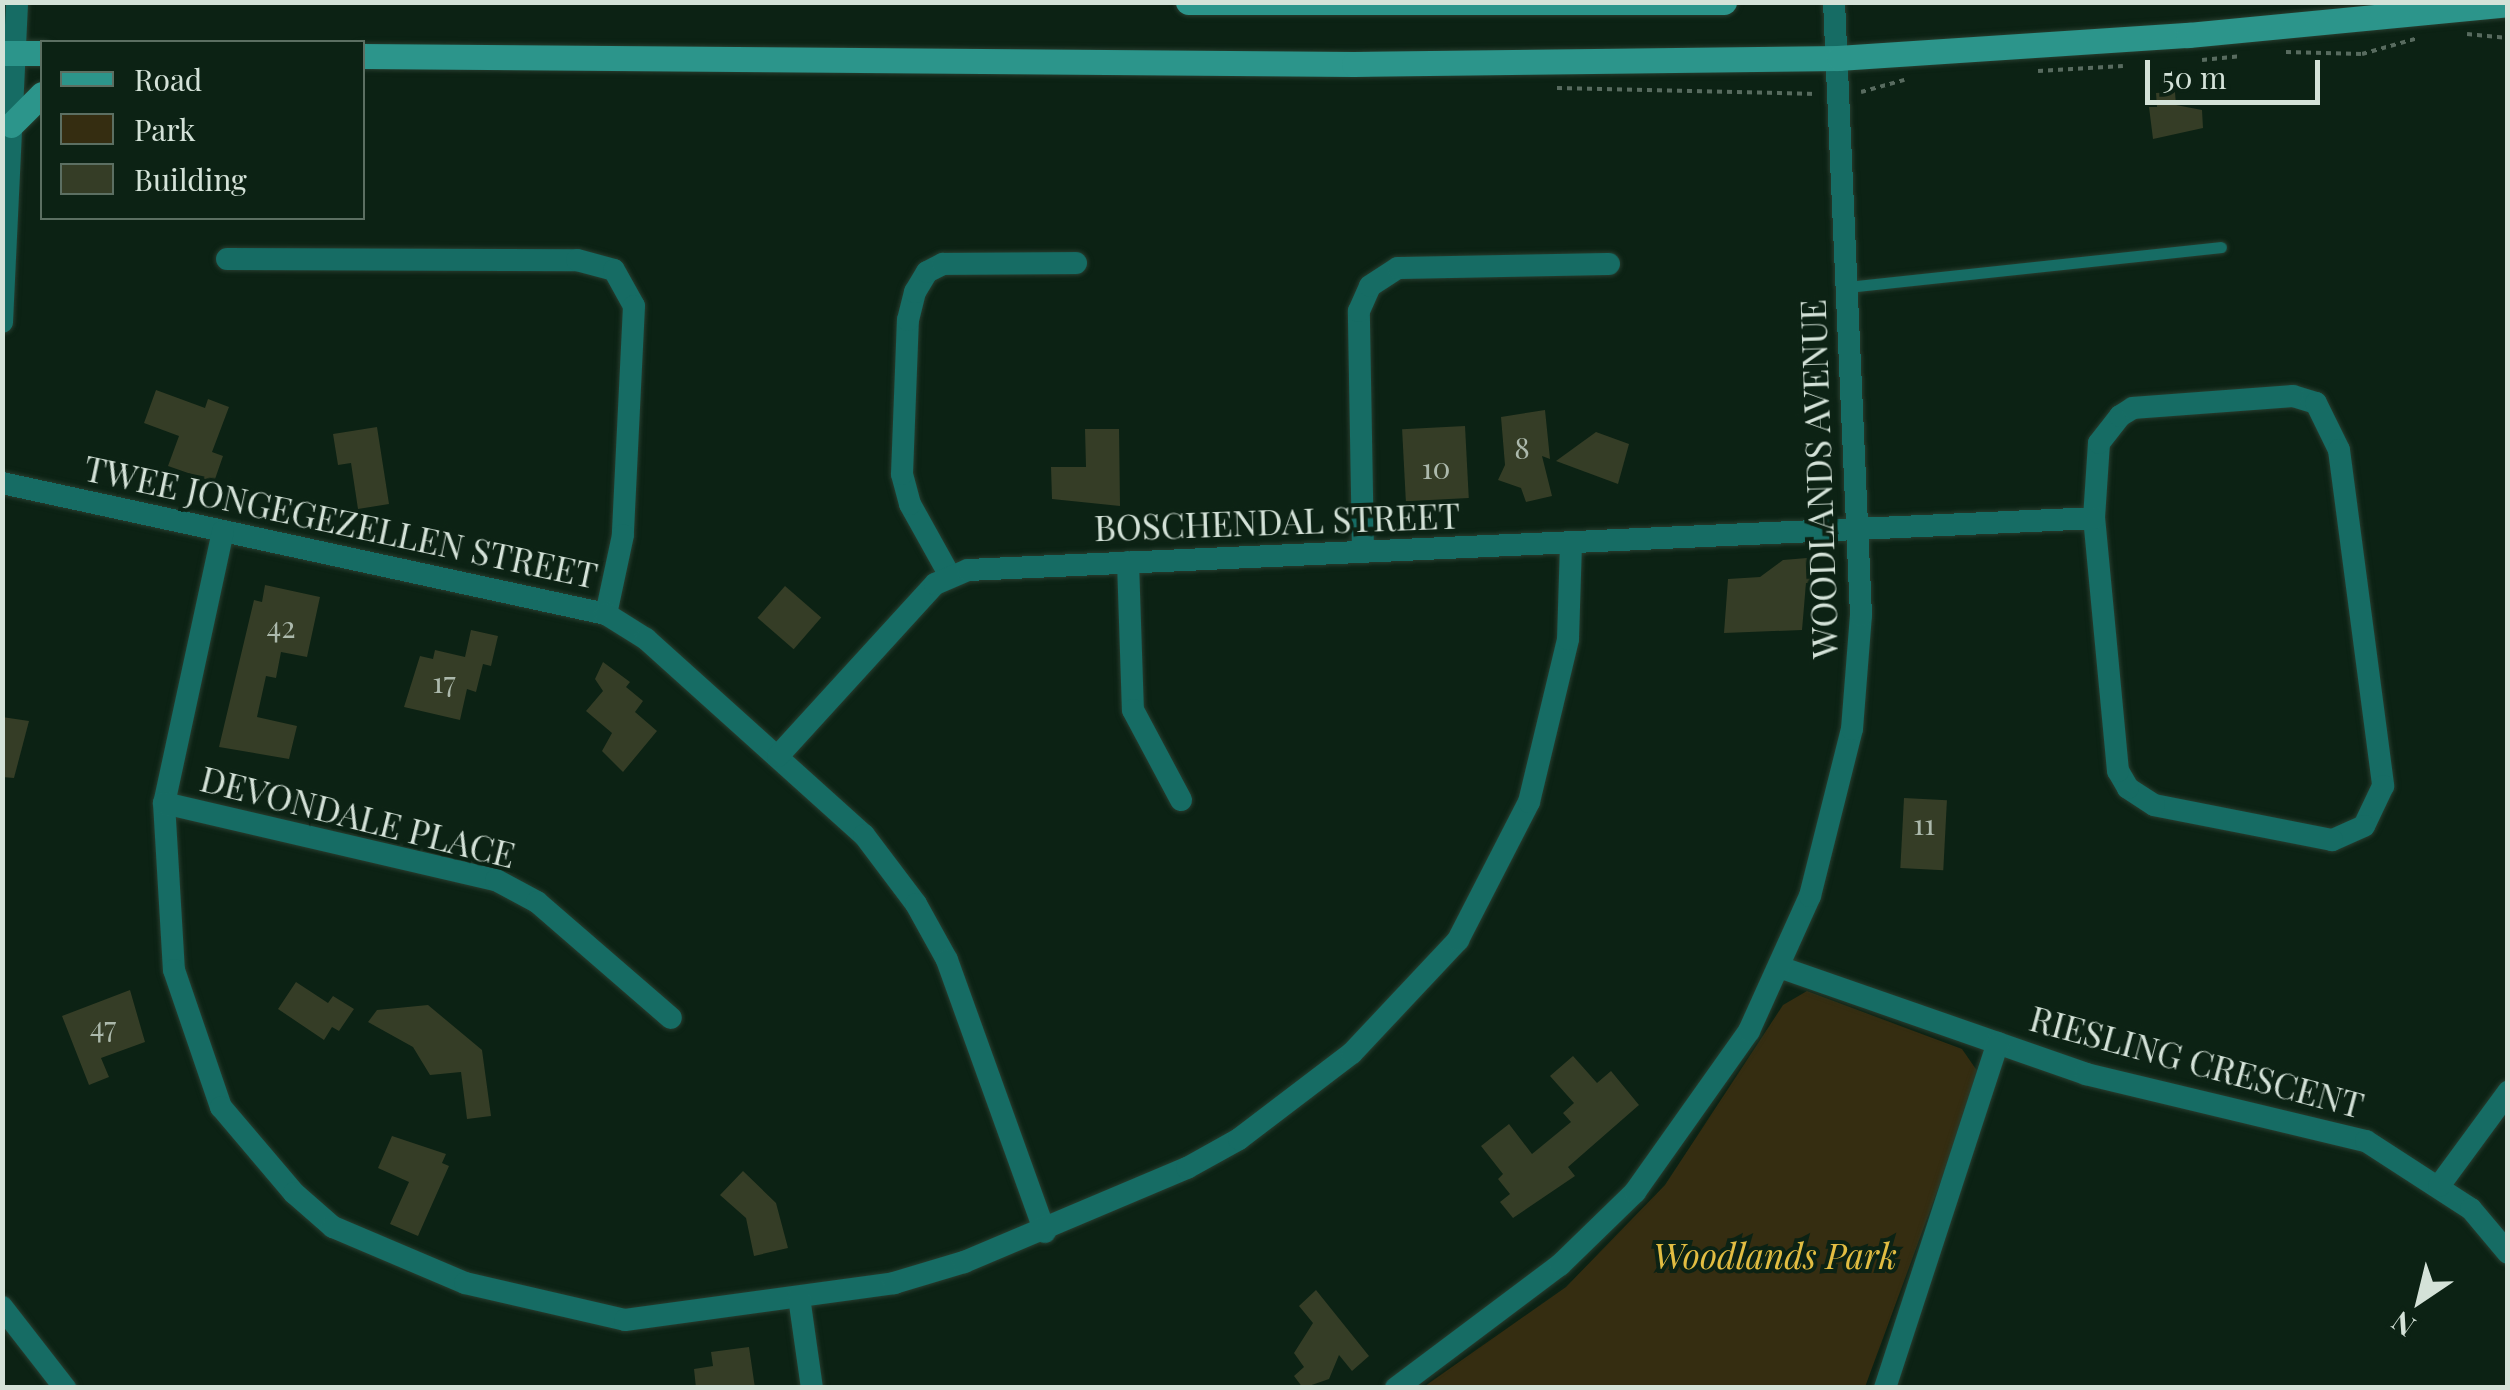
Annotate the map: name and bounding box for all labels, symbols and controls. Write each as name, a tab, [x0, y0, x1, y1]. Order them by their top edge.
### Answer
legend	[40, 40, 365, 220]
scale bar	[2150, 40, 2325, 102]
text: 50 m	[2162, 57, 2227, 97]
text: Road	[134, 59, 202, 99]
text: Park	[134, 109, 196, 149]
text: Building	[134, 159, 247, 199]
street label: WOODLANDS AVENUE	[1791, 298, 1845, 660]
house number: 8	[1514, 429, 1530, 465]
street label: TWEE JONGEGEZELLEN STREET	[81, 446, 601, 596]
house number: 10	[1421, 449, 1451, 485]
street label: BOSCHENDAL STREET	[1093, 494, 1461, 548]
house number: 42	[266, 608, 296, 644]
house number: 17	[432, 663, 456, 699]
street label: DEVONDALE PLACE	[196, 757, 520, 875]
house number: 11	[1913, 805, 1935, 841]
street label: RIESLING CRESCENT	[2026, 996, 2368, 1126]
house number: 47	[90, 1008, 116, 1044]
park label: Woodlands Park	[1653, 1234, 1897, 1276]
north arrow	[2370, 1250, 2470, 1350]
text: N	[2384, 1304, 2421, 1346]

